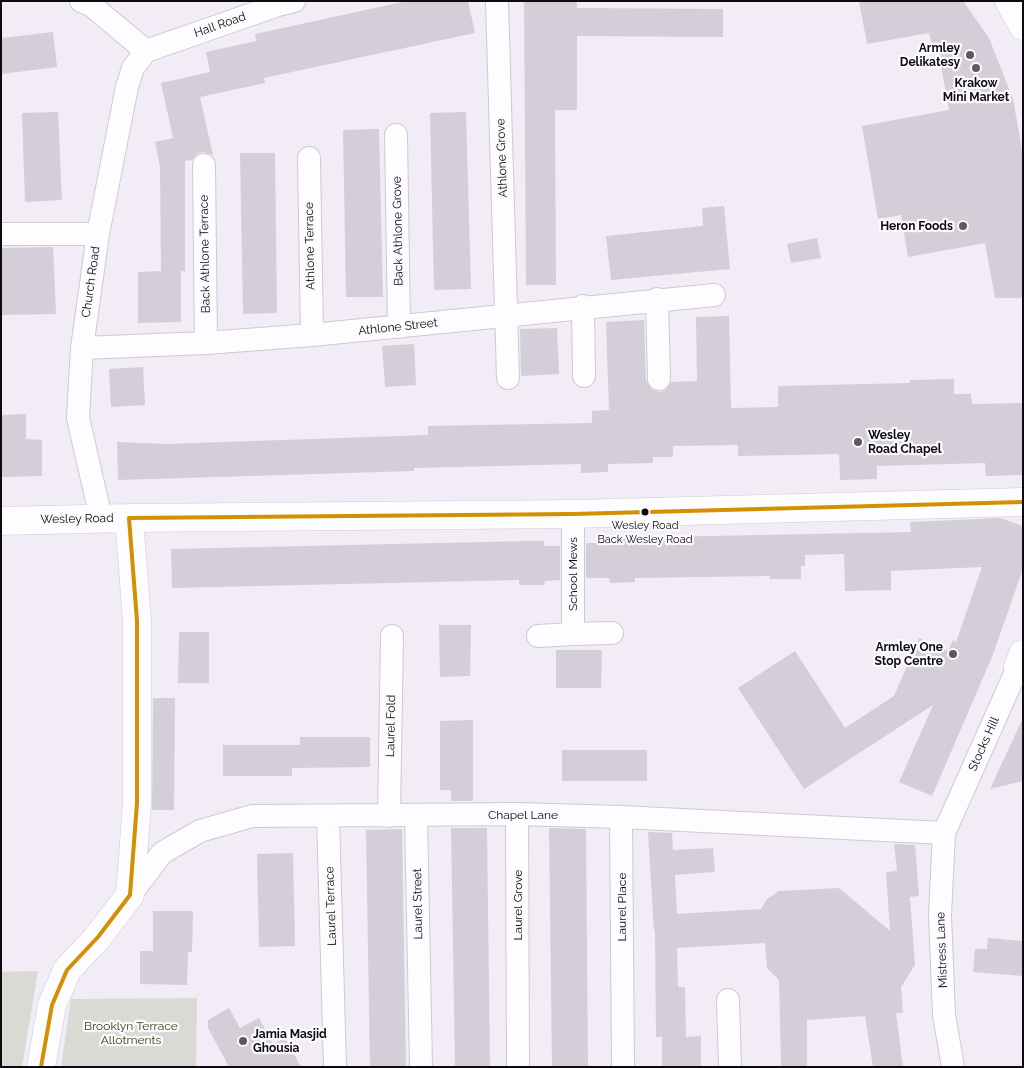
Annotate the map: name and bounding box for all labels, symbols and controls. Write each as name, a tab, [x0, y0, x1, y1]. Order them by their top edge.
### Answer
street label: Hall Road	[192, 9, 248, 41]
place label: Armley Delikatesy	[900, 41, 960, 69]
marker: Armley Delikatesy	[964, 49, 976, 61]
marker: Krakow Mini Market	[970, 62, 982, 74]
place label: Krakow Mini Market	[943, 76, 1009, 104]
street label: Athlone Grove	[493, 118, 511, 198]
street label: Back Athlone Grove	[390, 176, 406, 286]
street label: Back Athlone Terrace	[197, 195, 213, 313]
street label: Athlone Terrace	[302, 202, 318, 290]
place label: Heron Foods	[880, 219, 953, 233]
marker: Heron Foods	[957, 220, 969, 232]
street label: Church Road	[79, 245, 103, 319]
street label: Athlone Street	[358, 316, 438, 338]
place label: Wesley Road Chapel	[868, 428, 942, 456]
marker: Wesley Road Chapel	[852, 436, 864, 448]
marker: Wesley Road Back Wesley Road	[640, 507, 650, 517]
street label: Wesley Road	[40, 511, 114, 527]
place label: Wesley Road Back Wesley Road	[598, 519, 692, 545]
street label: School Mews	[566, 537, 580, 611]
place label: Armley One Stop Centre	[875, 640, 943, 668]
marker: Armley One Stop Centre	[947, 648, 959, 660]
street label: Laurel Fold	[383, 695, 399, 757]
street label: Stocks Hill	[966, 715, 1002, 773]
street label: Chapel Lane	[488, 808, 558, 822]
street label: Laurel Terrace	[322, 866, 340, 946]
street label: Laurel Street	[410, 868, 426, 940]
street label: Laurel Grove	[511, 870, 525, 940]
street label: Laurel Place	[615, 873, 629, 941]
street label: Mistress Lane	[933, 912, 951, 988]
park label: Brooklyn Terrace Allotments	[84, 1019, 178, 1047]
place label: Jamia Masjid Ghousia	[253, 1027, 327, 1055]
marker: Jamia Masjid Ghousia	[237, 1035, 249, 1047]

